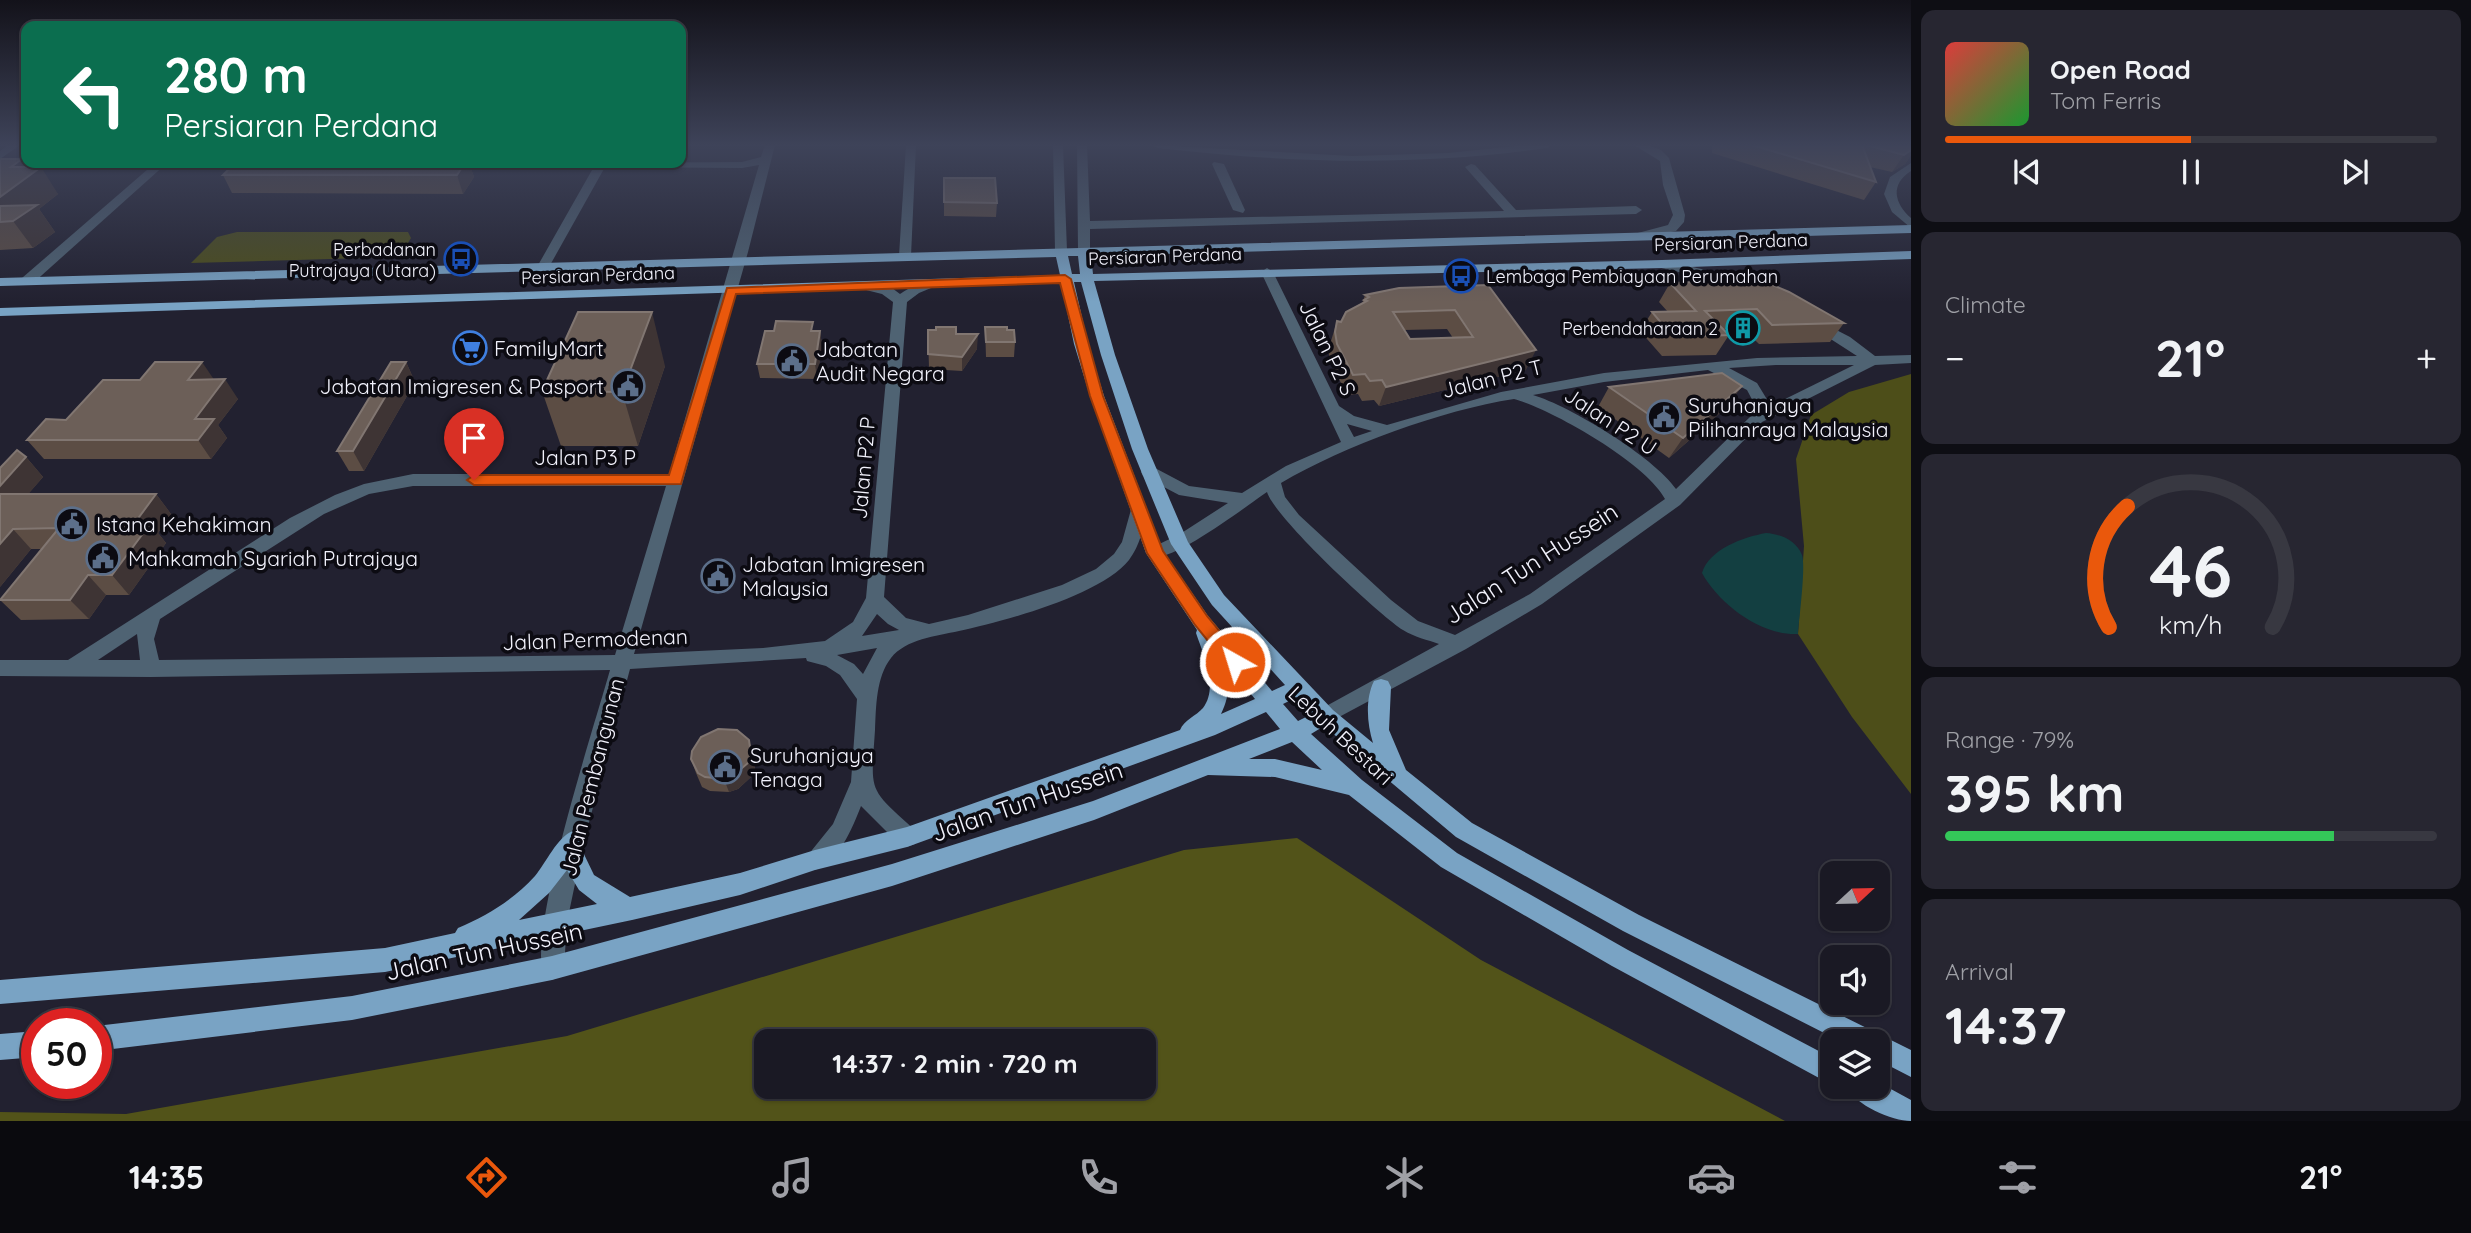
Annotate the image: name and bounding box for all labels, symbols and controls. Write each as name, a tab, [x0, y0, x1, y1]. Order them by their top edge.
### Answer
text: 280 m	[164, 44, 308, 105]
icon: left	[49, 49, 140, 140]
text: Open Road	[2050, 53, 2191, 86]
text: Tom Ferris	[2050, 86, 2161, 115]
text: Persiaran Perdana	[164, 105, 438, 145]
icon: previous	[2008, 153, 2046, 191]
icon: pause	[2172, 153, 2210, 191]
icon: next	[2336, 153, 2374, 191]
street label: Persiaran Perdana	[1654, 228, 1808, 256]
place label: Perbadanan Putrajaya (Utara)	[289, 238, 436, 282]
bus stop icon: Perbadanan Putrajaya (Utara)	[442, 240, 480, 278]
street label: Persiaran Perdana	[1088, 242, 1242, 270]
bus stop icon: Lembaga Pembiayaan Perumahan	[1442, 257, 1480, 295]
street label: Persiaran Perdana	[521, 261, 675, 289]
place label: Lembaga Pembiayaan Perumahan	[1486, 265, 1778, 288]
text: Climate	[1945, 290, 2026, 319]
street label: Jalan P2 S	[1294, 297, 1362, 399]
building icon: Perbendaharaan 2	[1724, 309, 1762, 347]
place label: Perbendaharaan 2	[1562, 317, 1718, 340]
text: 21°	[2155, 325, 2225, 390]
supermarket icon: FamilyMart	[451, 329, 489, 367]
text: −	[1945, 334, 1965, 382]
text: +	[2416, 334, 2437, 382]
place label: FamilyMart	[494, 335, 604, 361]
place label: Jabatan Audit Negara	[816, 336, 945, 386]
public building icon: Jabatan Audit Negara	[773, 342, 811, 380]
street label: Jalan P2 T	[1439, 353, 1545, 403]
public building icon: Jabatan Imigresen & Pasport	[609, 367, 647, 405]
place label: Jabatan Imigresen & Pasport	[319, 373, 604, 399]
street label: Jalan P2 U	[1560, 381, 1662, 461]
place label: Suruhanjaya Pilihanraya Malaysia	[1688, 392, 1889, 442]
public building icon: Suruhanjaya Pilihanraya Malaysia	[1645, 398, 1683, 436]
pin	[444, 408, 504, 480]
street label: Jalan P2 P	[846, 416, 880, 520]
icon: arrive	[455, 419, 493, 457]
street label: Jalan P3 P	[534, 444, 636, 470]
street label: Jalan Tun Hussein	[1439, 496, 1623, 630]
public building icon: Istana Kehakiman	[53, 505, 91, 543]
place label: Istana Kehakiman	[96, 511, 272, 537]
text: 46	[2149, 524, 2233, 615]
public building icon: Mahkamah Syariah Putrajaya	[84, 539, 122, 577]
place label: Mahkamah Syariah Putrajaya	[128, 545, 418, 571]
place label: Jabatan Imigresen Malaysia	[742, 551, 925, 601]
public building icon: Jabatan Imigresen Malaysia	[699, 557, 737, 595]
text: km/h	[2159, 608, 2223, 639]
street label: Jalan Permodenan	[502, 623, 688, 655]
position arrow	[1198, 625, 1272, 699]
street label: Jalan Pembangunan	[555, 675, 629, 879]
street label: Lebuh Bestari	[1283, 680, 1399, 790]
text: Range · 79%	[1945, 725, 2074, 754]
place label: Suruhanjaya Tenaga	[750, 742, 874, 792]
public building icon: Suruhanjaya Tenaga	[706, 748, 744, 786]
street label: Jalan Tun Hussein	[927, 754, 1127, 848]
text: 395 km	[1945, 760, 2125, 825]
north arrow	[1820, 861, 1890, 931]
map controls	[1820, 861, 1890, 1099]
street label: Jalan Tun Hussein	[383, 915, 585, 987]
button: sound	[1820, 945, 1890, 1015]
text: Arrival	[1945, 957, 2014, 986]
text: 14:37	[1945, 992, 2066, 1057]
speed limit sign: 50	[21, 1008, 112, 1099]
button: layers	[1820, 1029, 1890, 1099]
text: 14:37 · 2 min · 720 m	[832, 1047, 1078, 1080]
icon: directions	[462, 1153, 511, 1202]
icon: music	[768, 1153, 817, 1202]
icon: phone	[1074, 1153, 1123, 1202]
icon: climate	[1380, 1153, 1429, 1202]
icon: car	[1687, 1153, 1736, 1202]
icon: filters	[1993, 1153, 2042, 1202]
text: 14:35	[129, 1157, 204, 1197]
text: 21°	[2299, 1157, 2342, 1197]

